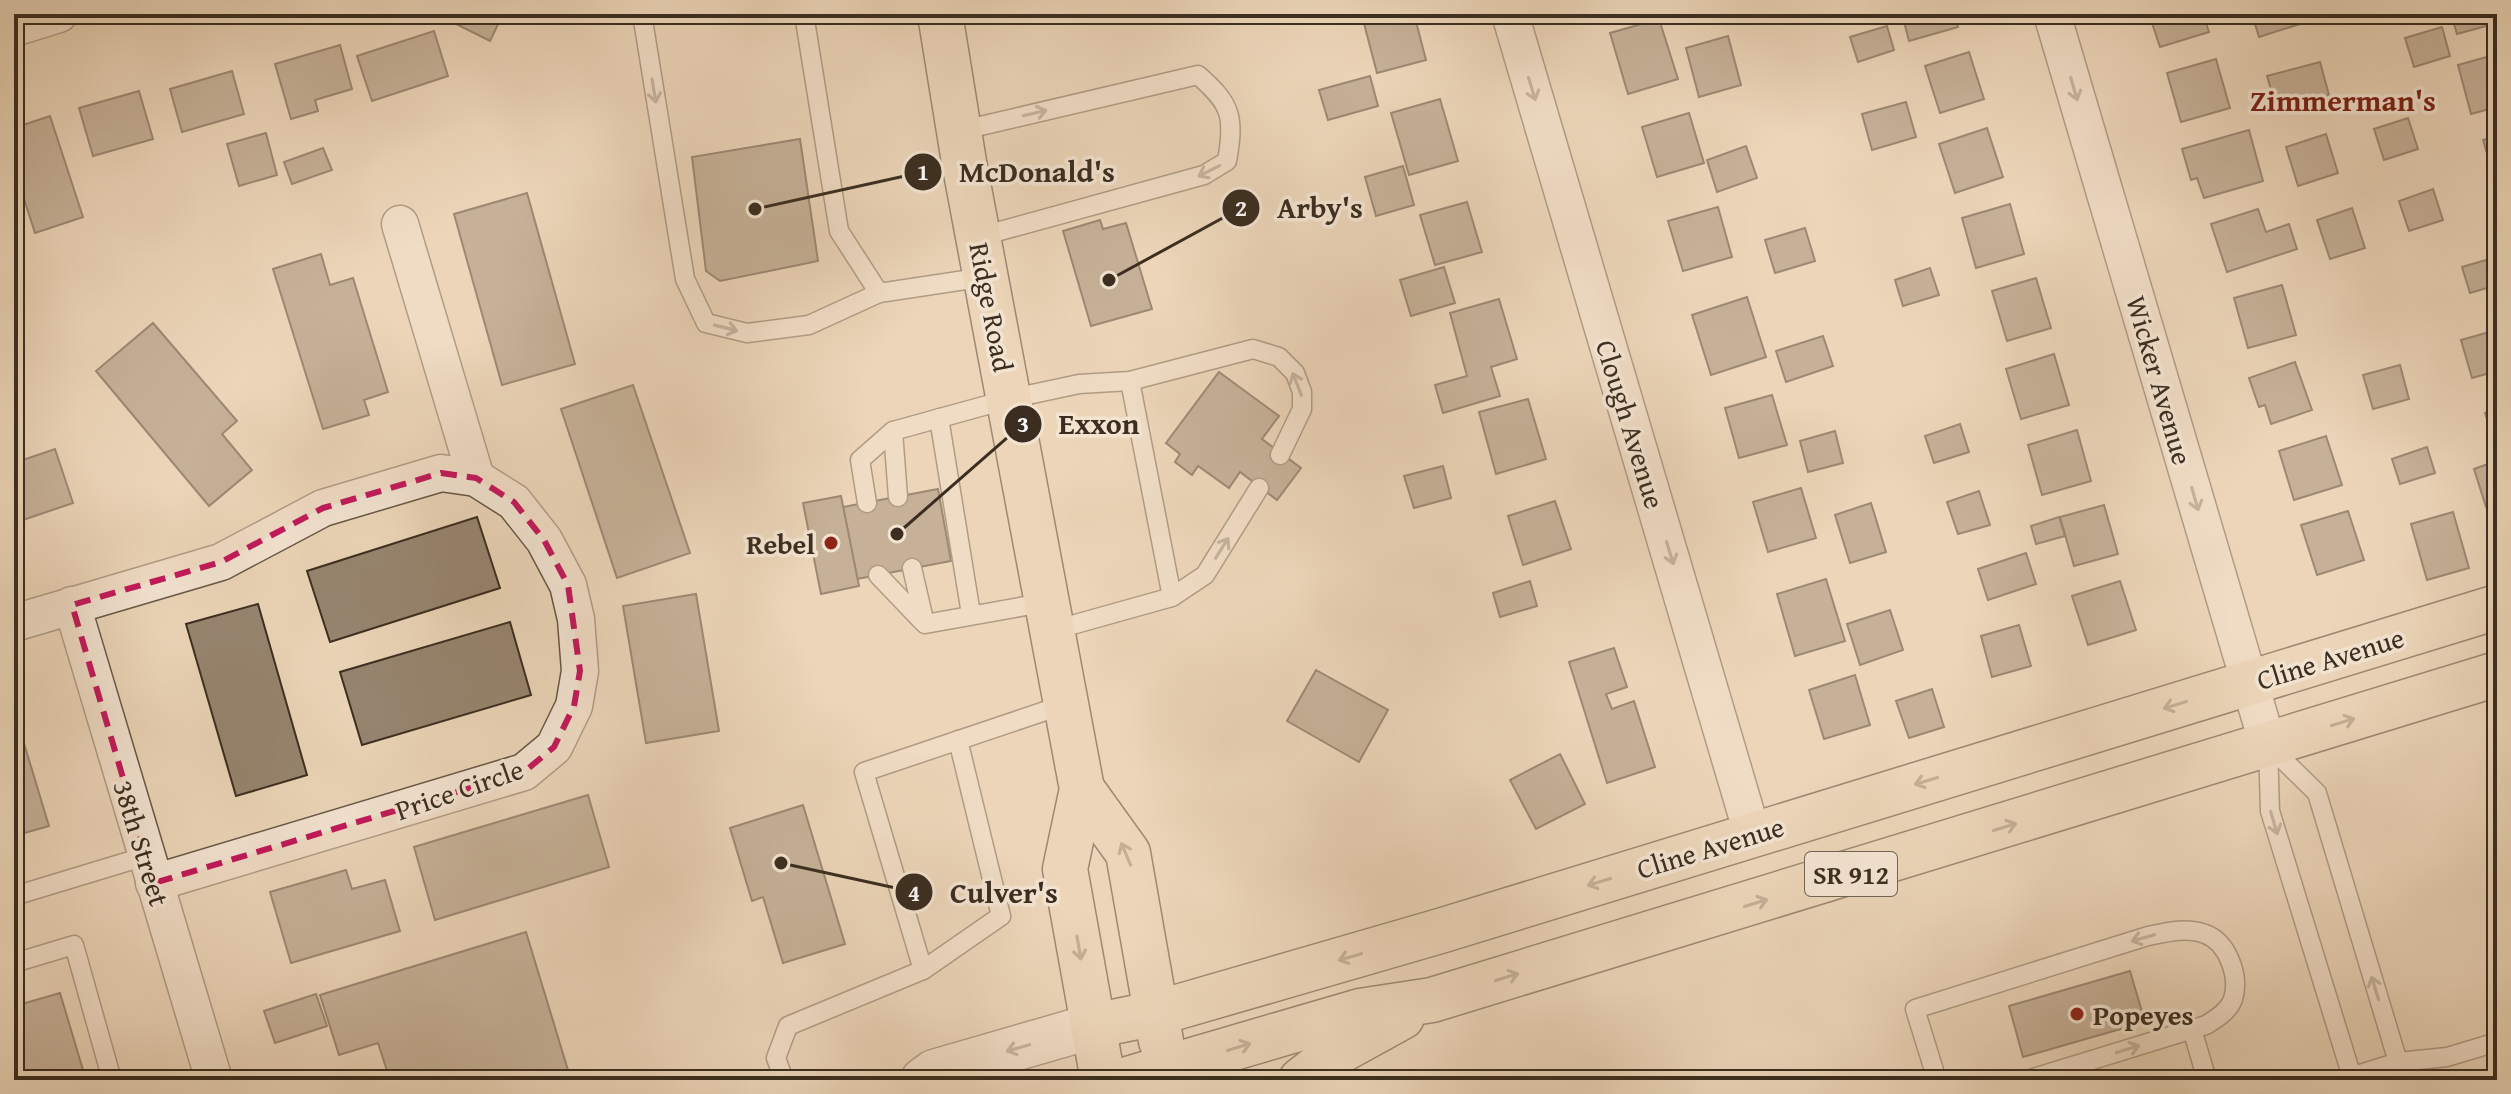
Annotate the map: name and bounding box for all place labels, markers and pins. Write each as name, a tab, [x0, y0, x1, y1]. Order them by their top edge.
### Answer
callout: McDonald's	[903, 145, 1131, 199]
callout: Arby's	[1221, 181, 1379, 235]
callout: Exxon	[1003, 397, 1156, 451]
place label: Rebel	[746, 523, 815, 564]
marker: Rebel	[822, 534, 840, 552]
callout: Culver's	[894, 865, 1074, 919]
place label: Popeyes	[2093, 994, 2193, 1035]
marker: Popeyes	[2068, 1005, 2086, 1023]

